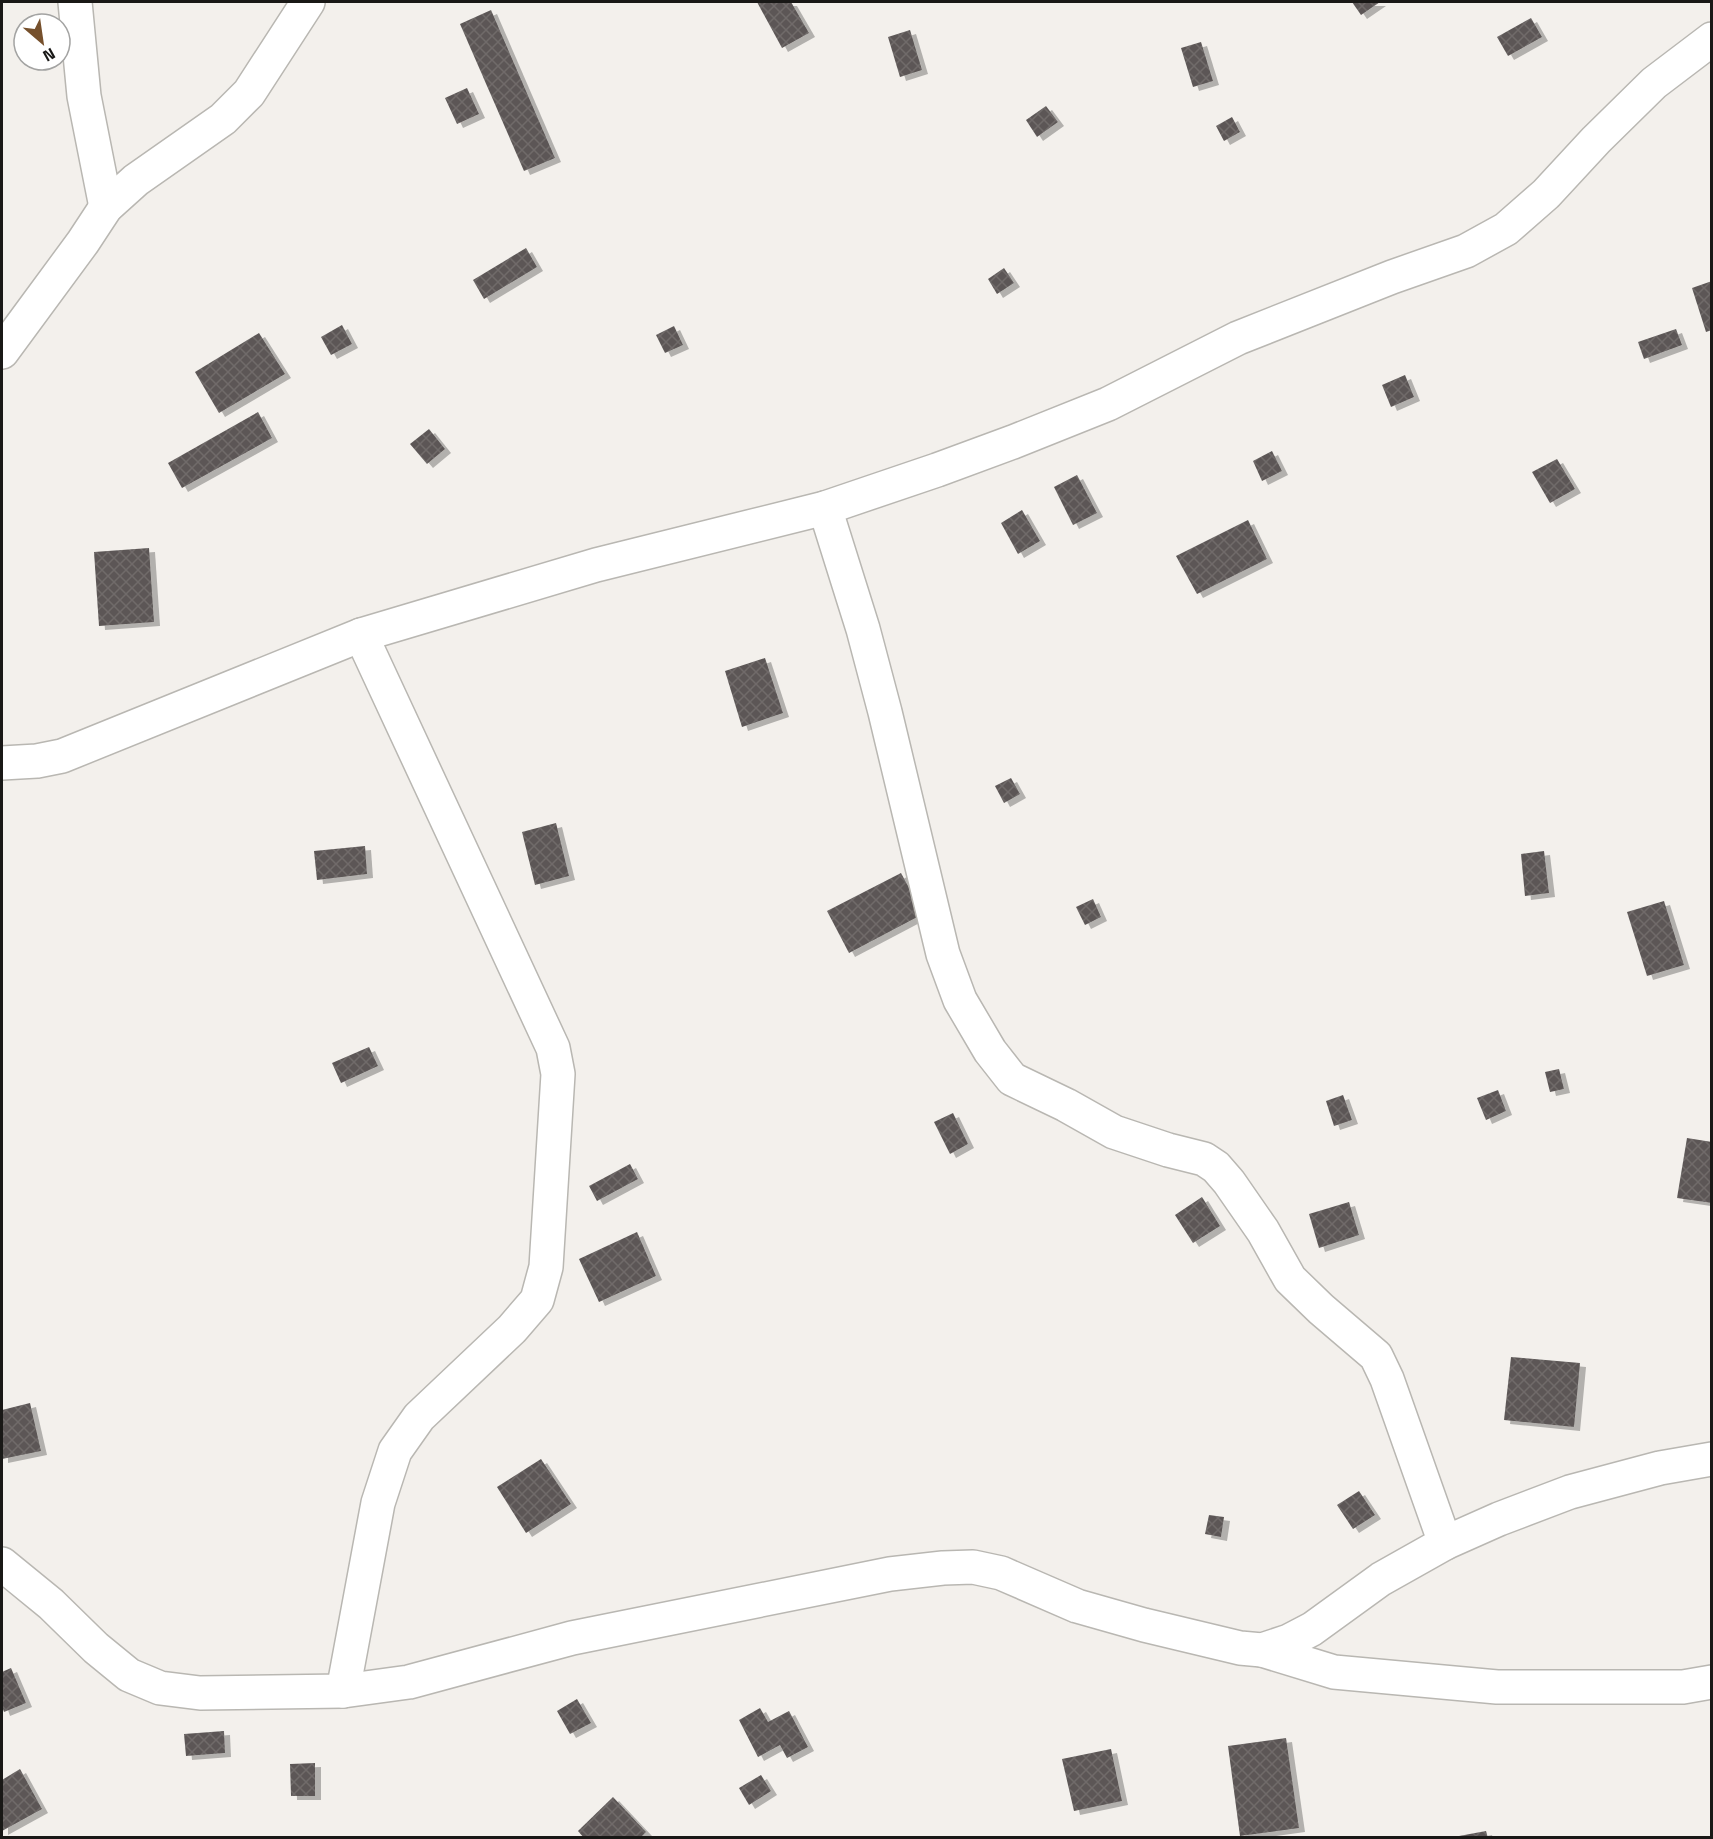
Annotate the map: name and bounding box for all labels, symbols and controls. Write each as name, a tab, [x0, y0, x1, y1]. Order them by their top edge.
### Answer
north arrow	[12, 12, 72, 72]
text: N	[39, 42, 60, 68]

